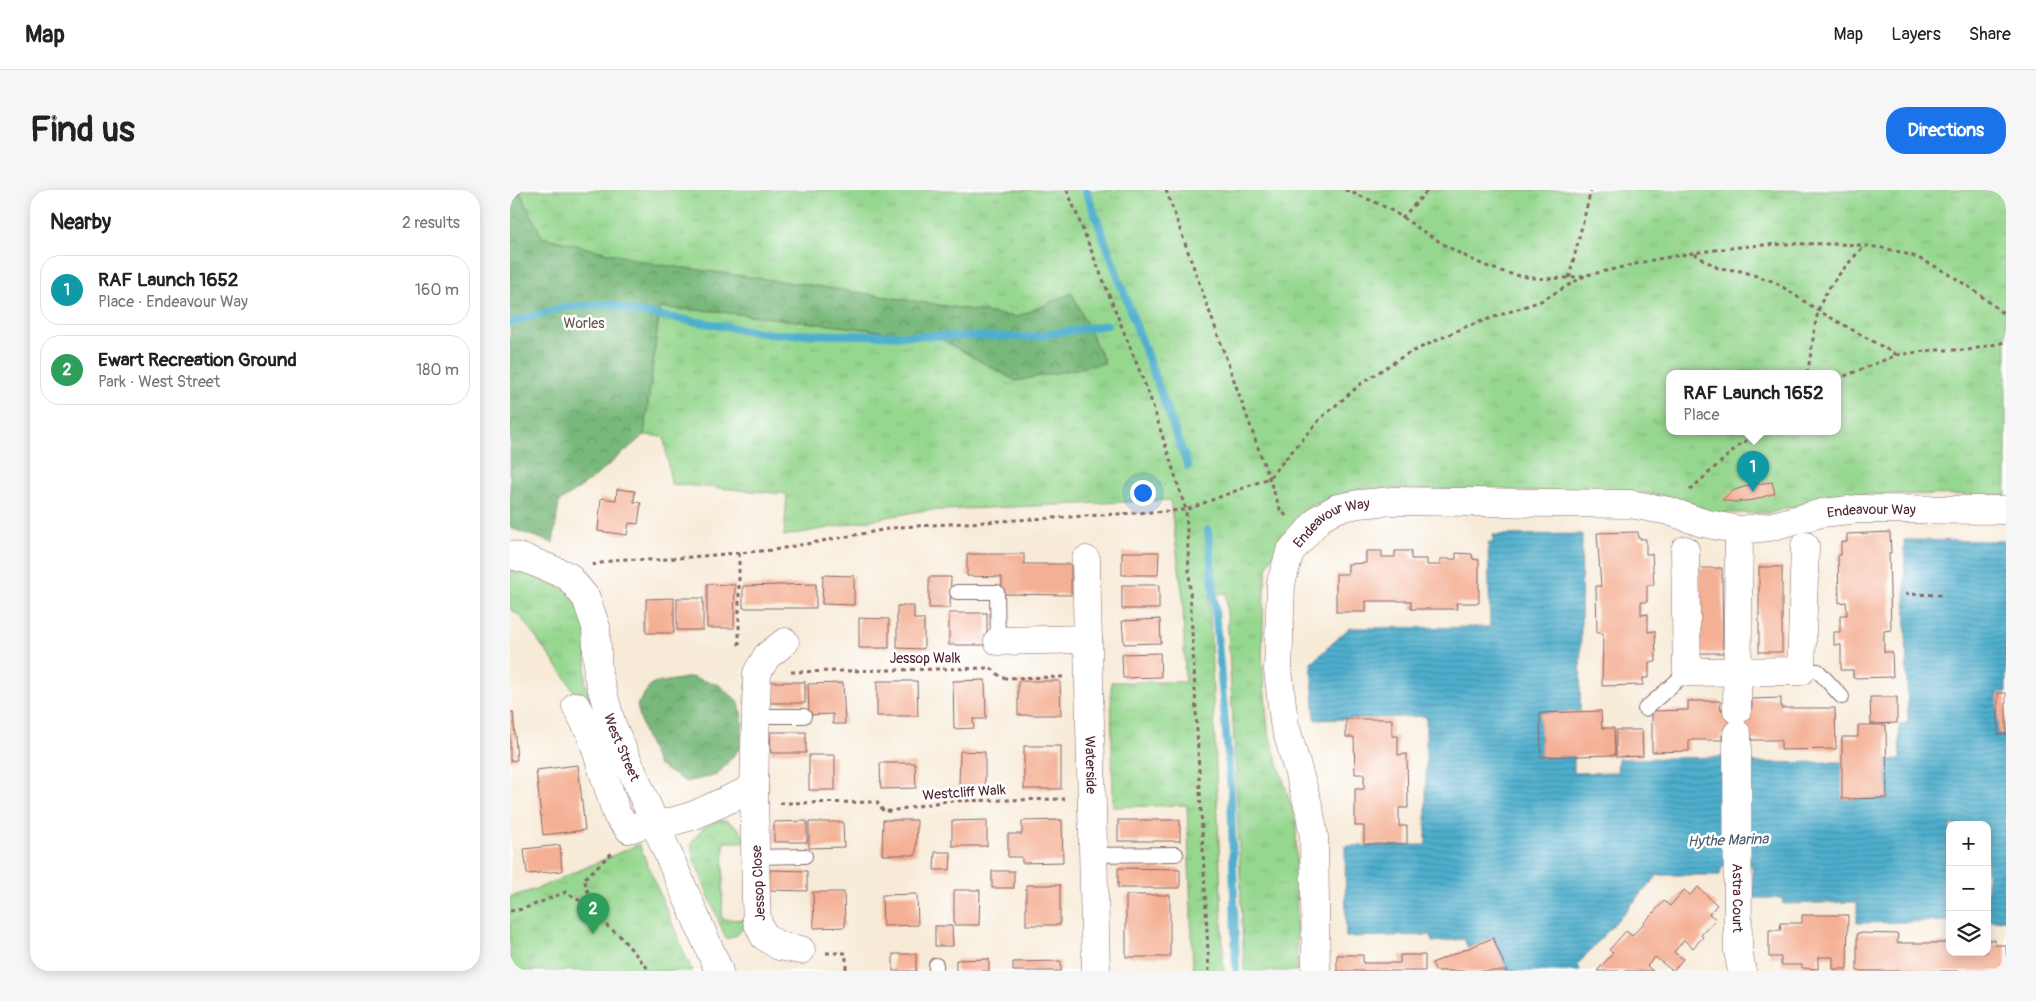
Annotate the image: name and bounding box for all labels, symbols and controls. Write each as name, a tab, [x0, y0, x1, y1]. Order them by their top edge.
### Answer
text: Map	[25, 20, 65, 49]
text: Map	[1834, 23, 1863, 46]
text: Layers	[1891, 23, 1941, 46]
text: Share	[1969, 23, 2011, 46]
button: Directions	[1886, 107, 2006, 154]
text: Find us	[30, 108, 135, 152]
text: Nearby	[50, 209, 111, 236]
text: 2 results	[402, 213, 460, 233]
text: RAF Launch 1652	[98, 268, 238, 292]
text: 1	[64, 280, 70, 300]
text: 160 m	[415, 280, 459, 300]
text: Place · Endeavour Way	[98, 292, 248, 312]
park label: Worles	[564, 315, 605, 332]
text: Ewart Recreation Ground	[98, 348, 297, 372]
text: 2	[63, 360, 71, 380]
text: 180 m	[416, 360, 459, 380]
popup	[1666, 370, 1841, 435]
text: Park · West Street	[98, 372, 220, 392]
text: RAF Launch 1652	[1683, 381, 1824, 405]
text: Place	[1683, 405, 1719, 425]
pin: 1	[1737, 451, 1769, 492]
your location	[1130, 480, 1156, 506]
street label: Endeavour Way	[1290, 495, 1370, 551]
street label: Endeavour Way	[1826, 501, 1916, 521]
street label: Jessop Walk	[889, 650, 961, 667]
street label: West Street	[600, 711, 643, 784]
street label: Waterside	[1081, 736, 1100, 794]
street label: Westcliff Walk	[922, 781, 1006, 804]
map controls	[1946, 821, 1991, 956]
button: +	[1946, 821, 1991, 866]
water label: Hythe Marina	[1687, 830, 1770, 851]
street label: Jessop Close	[748, 844, 769, 921]
street label: Astra Court	[1729, 863, 1746, 933]
button: −	[1946, 866, 1991, 911]
pin: 2	[577, 893, 609, 934]
button: layers	[1946, 911, 1991, 956]

